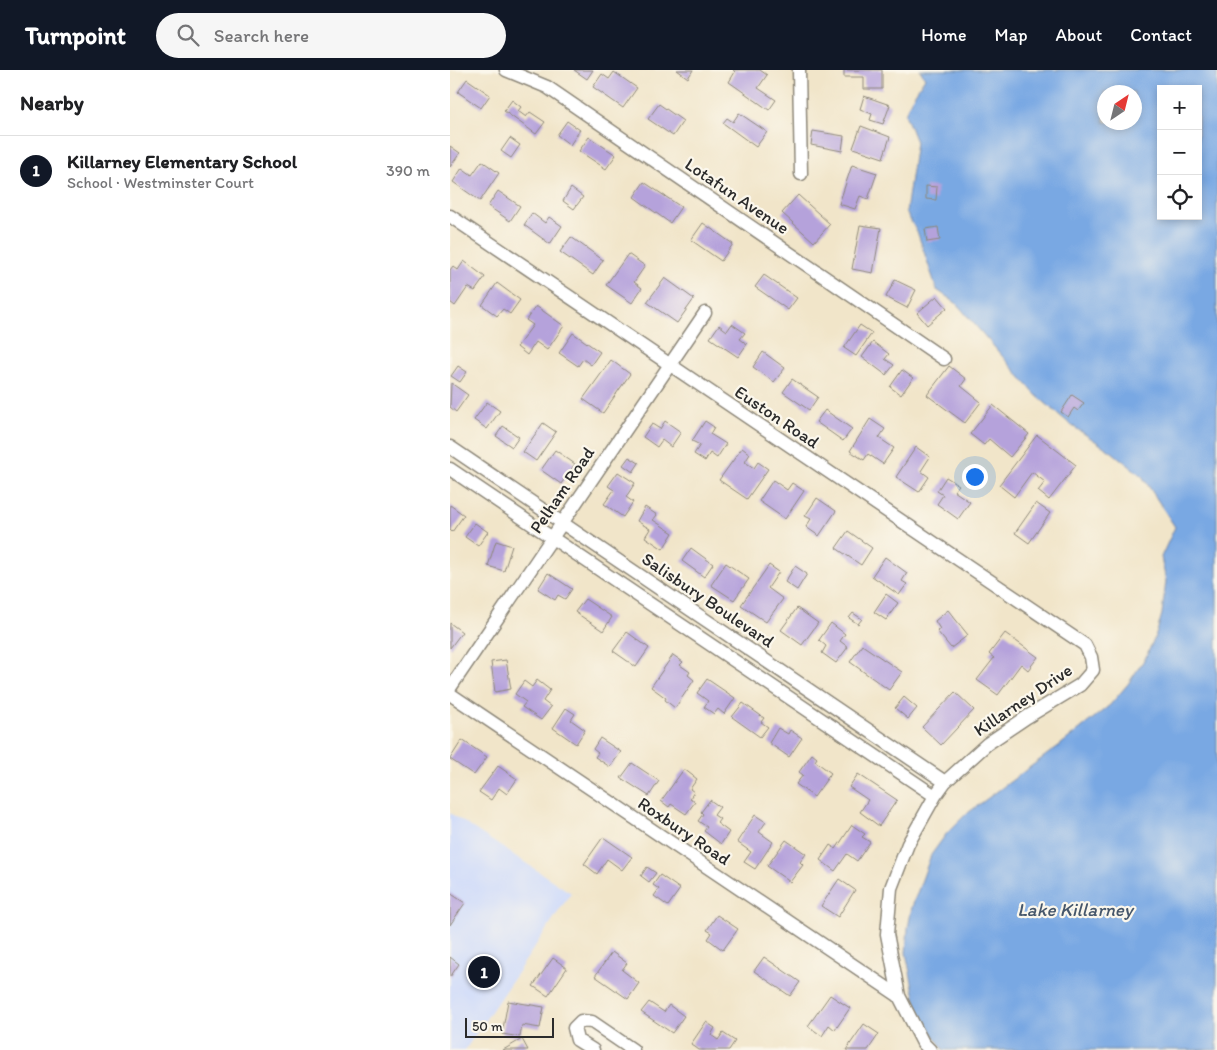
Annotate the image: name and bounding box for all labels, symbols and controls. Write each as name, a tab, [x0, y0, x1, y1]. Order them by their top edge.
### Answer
search box	[156, 13, 506, 58]
text: Turnpoint	[25, 21, 126, 50]
icon: search	[174, 21, 202, 49]
text: Search here	[214, 24, 309, 47]
text: Home	[921, 24, 967, 46]
text: Map	[995, 24, 1028, 46]
text: About	[1056, 24, 1102, 46]
text: Contact	[1130, 24, 1192, 46]
north arrow	[1097, 85, 1142, 130]
map controls	[1157, 85, 1202, 220]
button: +	[1157, 85, 1202, 130]
text: Nearby	[20, 90, 84, 115]
button: −	[1157, 130, 1202, 175]
text: Killarney Elementary School	[67, 150, 297, 173]
street label: Lotafun Avenue	[681, 153, 793, 239]
text: 1	[32, 161, 40, 180]
text: 390 m	[386, 161, 430, 180]
text: School · Westminster Court	[67, 173, 254, 192]
button: locate	[1157, 175, 1202, 220]
street label: Euston Road	[731, 381, 824, 453]
street label: Pelham Road	[525, 442, 599, 538]
your location	[962, 464, 988, 490]
street label: Salisbury Boulevard	[638, 548, 779, 653]
street label: Killarney Drive	[970, 659, 1076, 741]
street label: Roxbury Road	[634, 792, 735, 870]
water label: Lake Killarney	[1017, 898, 1135, 921]
pin: 1	[468, 953, 500, 991]
scale bar	[465, 1015, 554, 1038]
text: 50 m	[472, 1018, 503, 1035]

